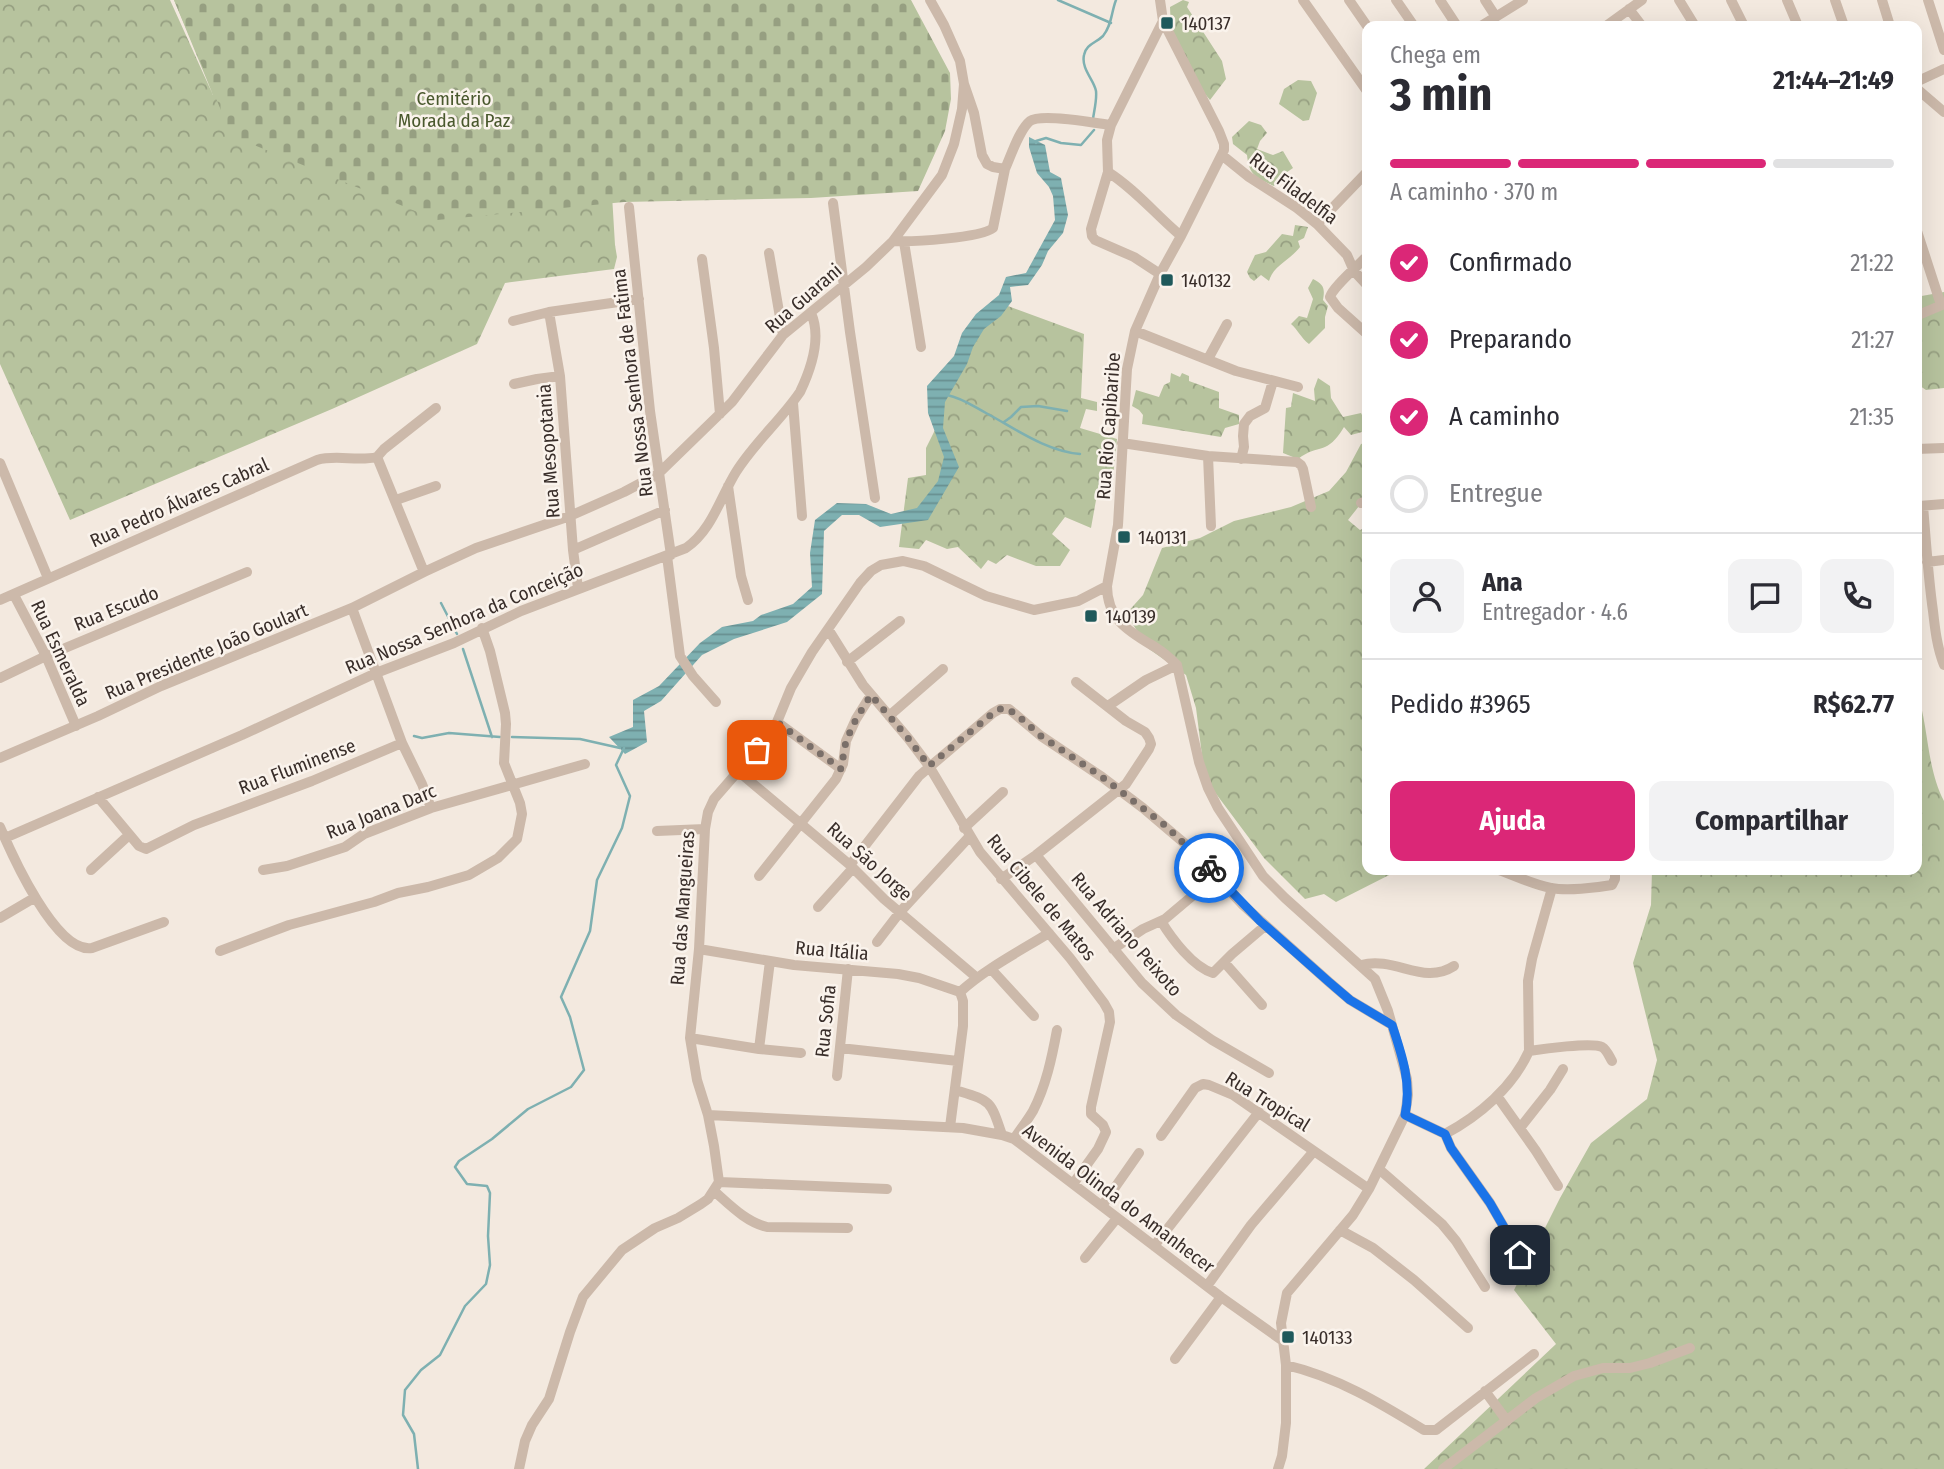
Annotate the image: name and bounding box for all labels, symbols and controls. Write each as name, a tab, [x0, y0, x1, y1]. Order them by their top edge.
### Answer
place label: 140137	[1181, 12, 1231, 35]
marker: 140137	[1159, 15, 1175, 31]
text: Chega em	[1390, 41, 1481, 69]
text: 21:44–21:49	[1773, 65, 1894, 96]
text: 3 min	[1390, 67, 1492, 122]
park label: Cemitério Morada da Paz	[398, 87, 511, 132]
street label: Rua Filadelfia	[1245, 148, 1342, 229]
text: A caminho · 370 m	[1390, 178, 1558, 206]
icon: check	[1390, 244, 1428, 282]
text: Confirmado	[1449, 247, 1572, 278]
text: 21:22	[1850, 249, 1894, 277]
street label: Rua Guarani	[760, 259, 846, 338]
street label: Rua Nossa Senhora de Fatima	[607, 268, 658, 498]
place label: 140132	[1181, 269, 1231, 292]
marker: 140132	[1159, 272, 1175, 288]
icon: check	[1390, 321, 1428, 359]
text: Preparando	[1449, 324, 1572, 355]
text: 21:27	[1851, 326, 1894, 354]
street label: Rua Rio Capibaribe	[1092, 352, 1125, 500]
street label: Rua Mesopotania	[532, 383, 565, 519]
icon: check	[1390, 398, 1428, 436]
text: A caminho	[1449, 401, 1560, 432]
text: 21:35	[1849, 403, 1894, 431]
street label: Rua Pedro Álvares Cabral	[86, 453, 272, 552]
text: Entregue	[1449, 478, 1543, 509]
place label: 140131	[1138, 526, 1187, 549]
marker: 140131	[1116, 529, 1132, 545]
street label: Rua Nossa Senhora da Conceição	[342, 558, 587, 679]
button: person	[1390, 559, 1464, 633]
button: chat	[1728, 559, 1802, 633]
button: phone	[1820, 559, 1894, 633]
text: Ana	[1482, 567, 1523, 598]
street label: Rua Escudo	[71, 581, 162, 636]
street label: Rua Esmeralda	[26, 596, 95, 710]
street label: Rua Presidente João Goulart	[101, 598, 312, 705]
text: Entregador · 4.6	[1482, 598, 1628, 626]
place label: 140139	[1105, 605, 1156, 628]
marker: 140139	[1083, 608, 1099, 624]
text: Pedido #3965	[1390, 689, 1531, 720]
text: R$62.77	[1813, 689, 1894, 720]
pin	[727, 720, 787, 780]
icon: bag	[738, 731, 776, 769]
street label: Rua Fluminense	[235, 734, 359, 799]
street label: Rua Joana Darc	[323, 779, 440, 844]
button: Ajuda	[1390, 781, 1635, 861]
button: Compartilhar	[1649, 781, 1894, 861]
street label: Rua São Jorge	[822, 817, 917, 906]
street label: Rua das Mangueiras	[666, 830, 699, 986]
street label: Rua Cibele de Matos	[982, 830, 1101, 965]
courier	[1174, 833, 1244, 903]
icon: bike	[1190, 849, 1228, 887]
street label: Rua Adriano Peixoto	[1066, 868, 1187, 1001]
street label: Rua Itália	[794, 936, 869, 965]
street label: Rua Sofia	[810, 984, 841, 1058]
street label: Rua Tropical	[1221, 1066, 1314, 1136]
street label: Avenida Olinda do Amanhecer	[1018, 1119, 1219, 1278]
pin	[1490, 1225, 1550, 1285]
icon: home	[1501, 1236, 1539, 1274]
place label: 140133	[1302, 1326, 1353, 1349]
marker: 140133	[1280, 1329, 1296, 1345]

